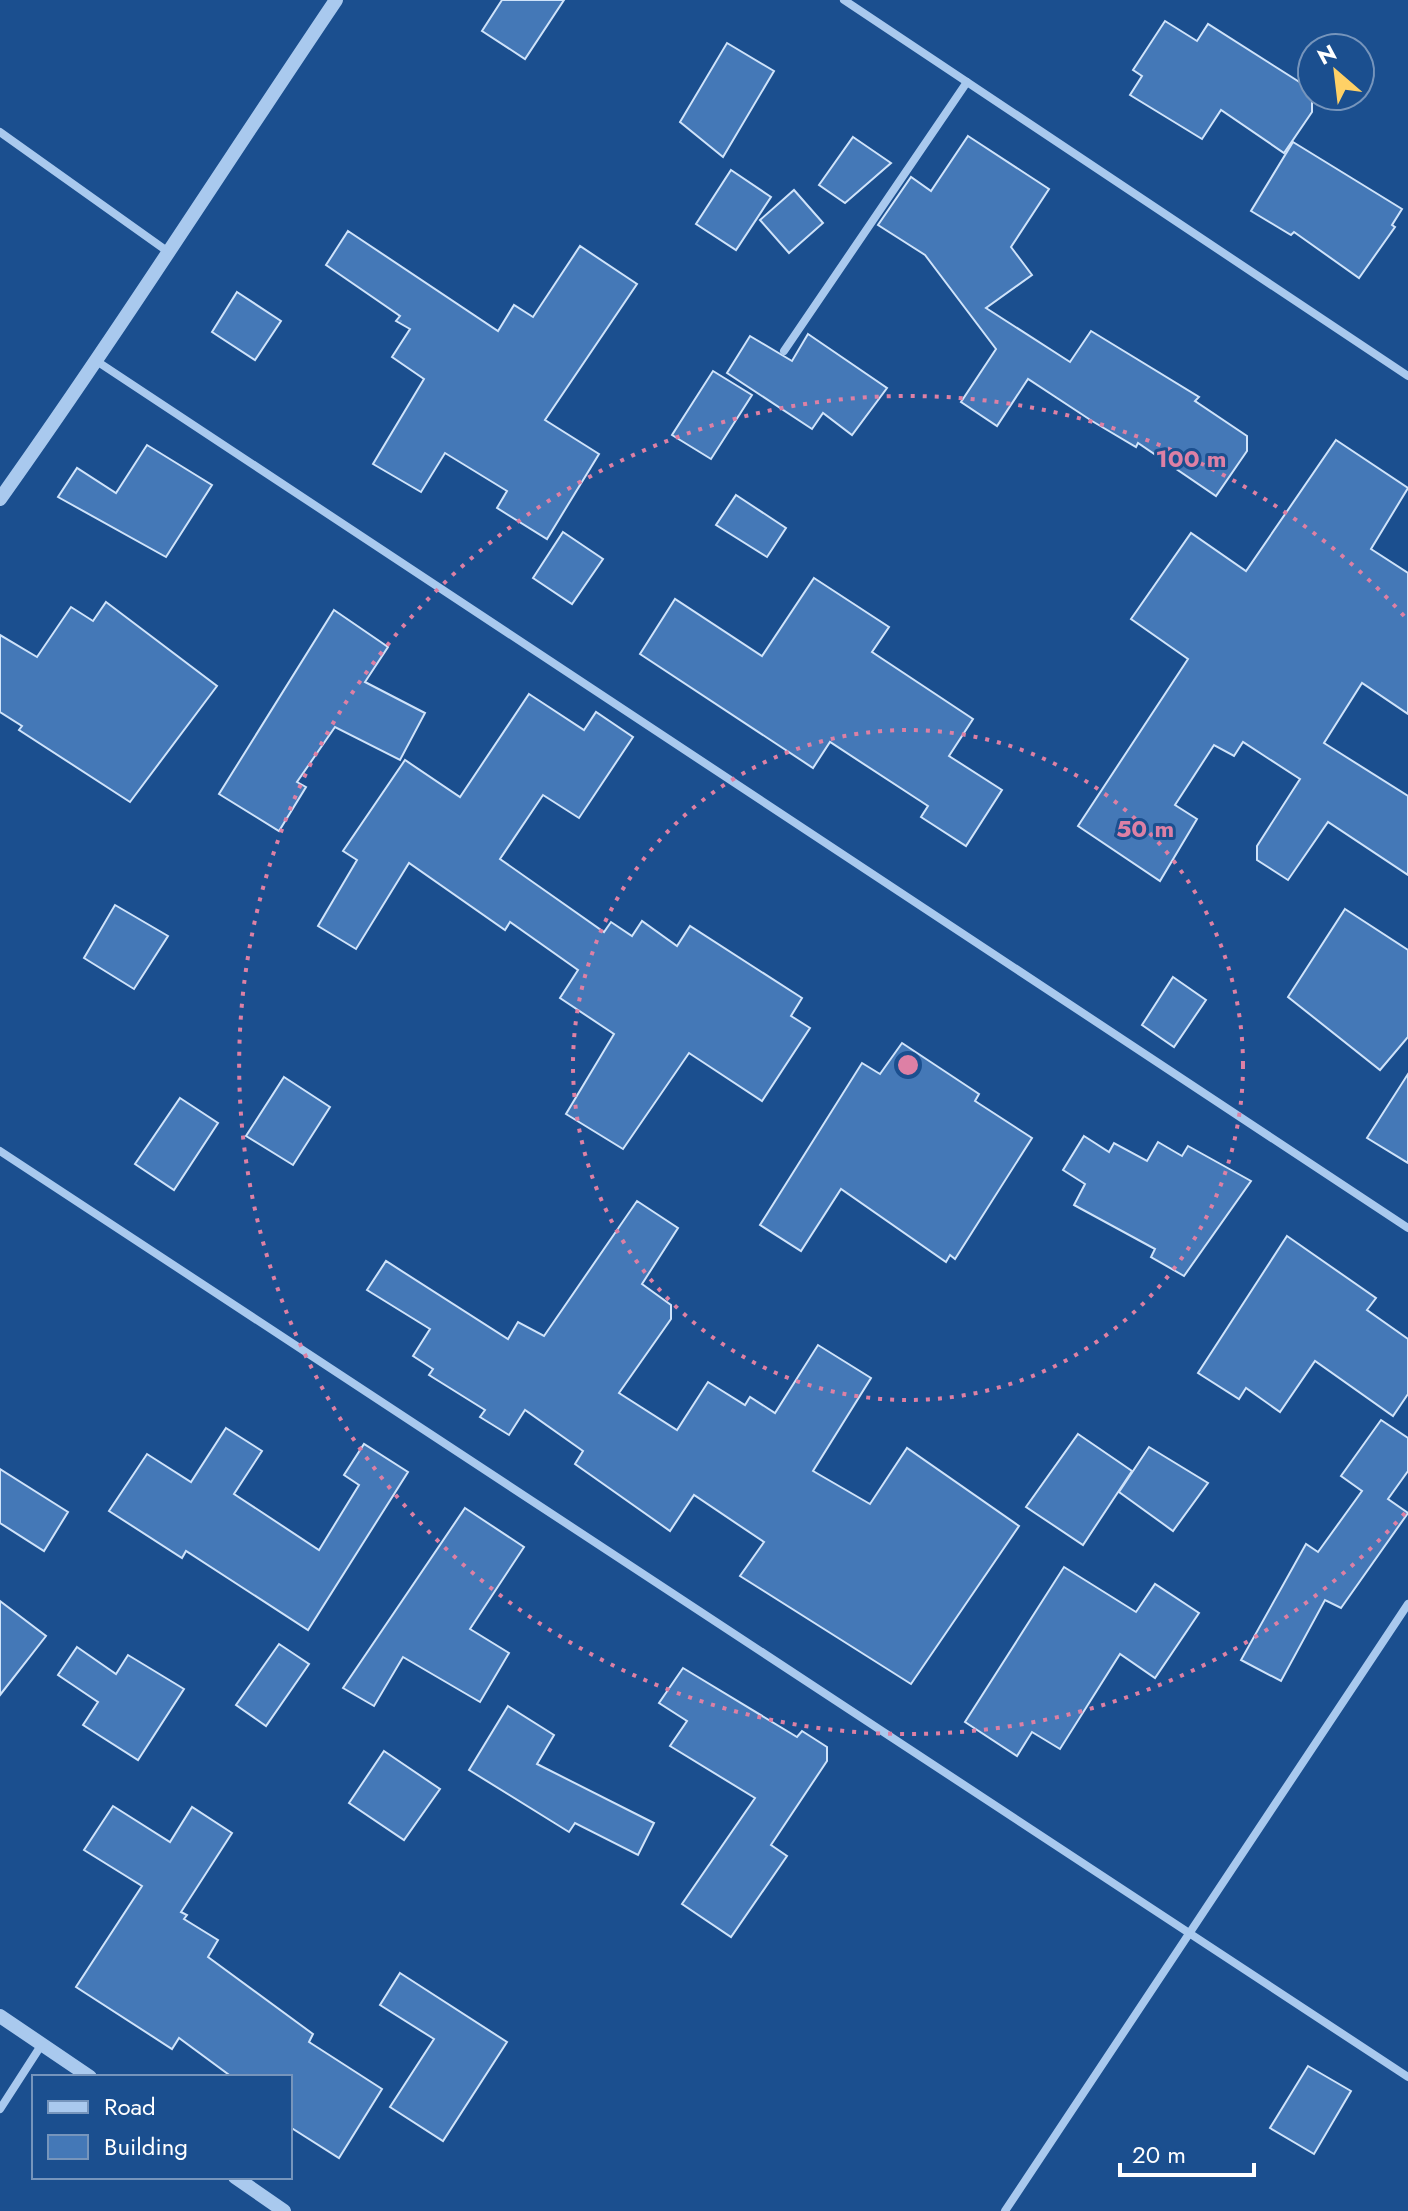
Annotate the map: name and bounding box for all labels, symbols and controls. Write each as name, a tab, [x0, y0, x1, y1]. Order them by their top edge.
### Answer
north arrow	[1296, 32, 1376, 112]
text: N	[1311, 36, 1342, 73]
text: 100 m	[1156, 441, 1226, 476]
text: 50 m	[1116, 811, 1174, 846]
centre of rings	[894, 1051, 922, 1079]
legend	[32, 2075, 292, 2179]
text: Road	[104, 2089, 156, 2124]
scale bar	[1120, 2127, 1254, 2177]
text: Building	[104, 2129, 188, 2164]
text: 20 m	[1132, 2137, 1186, 2172]

